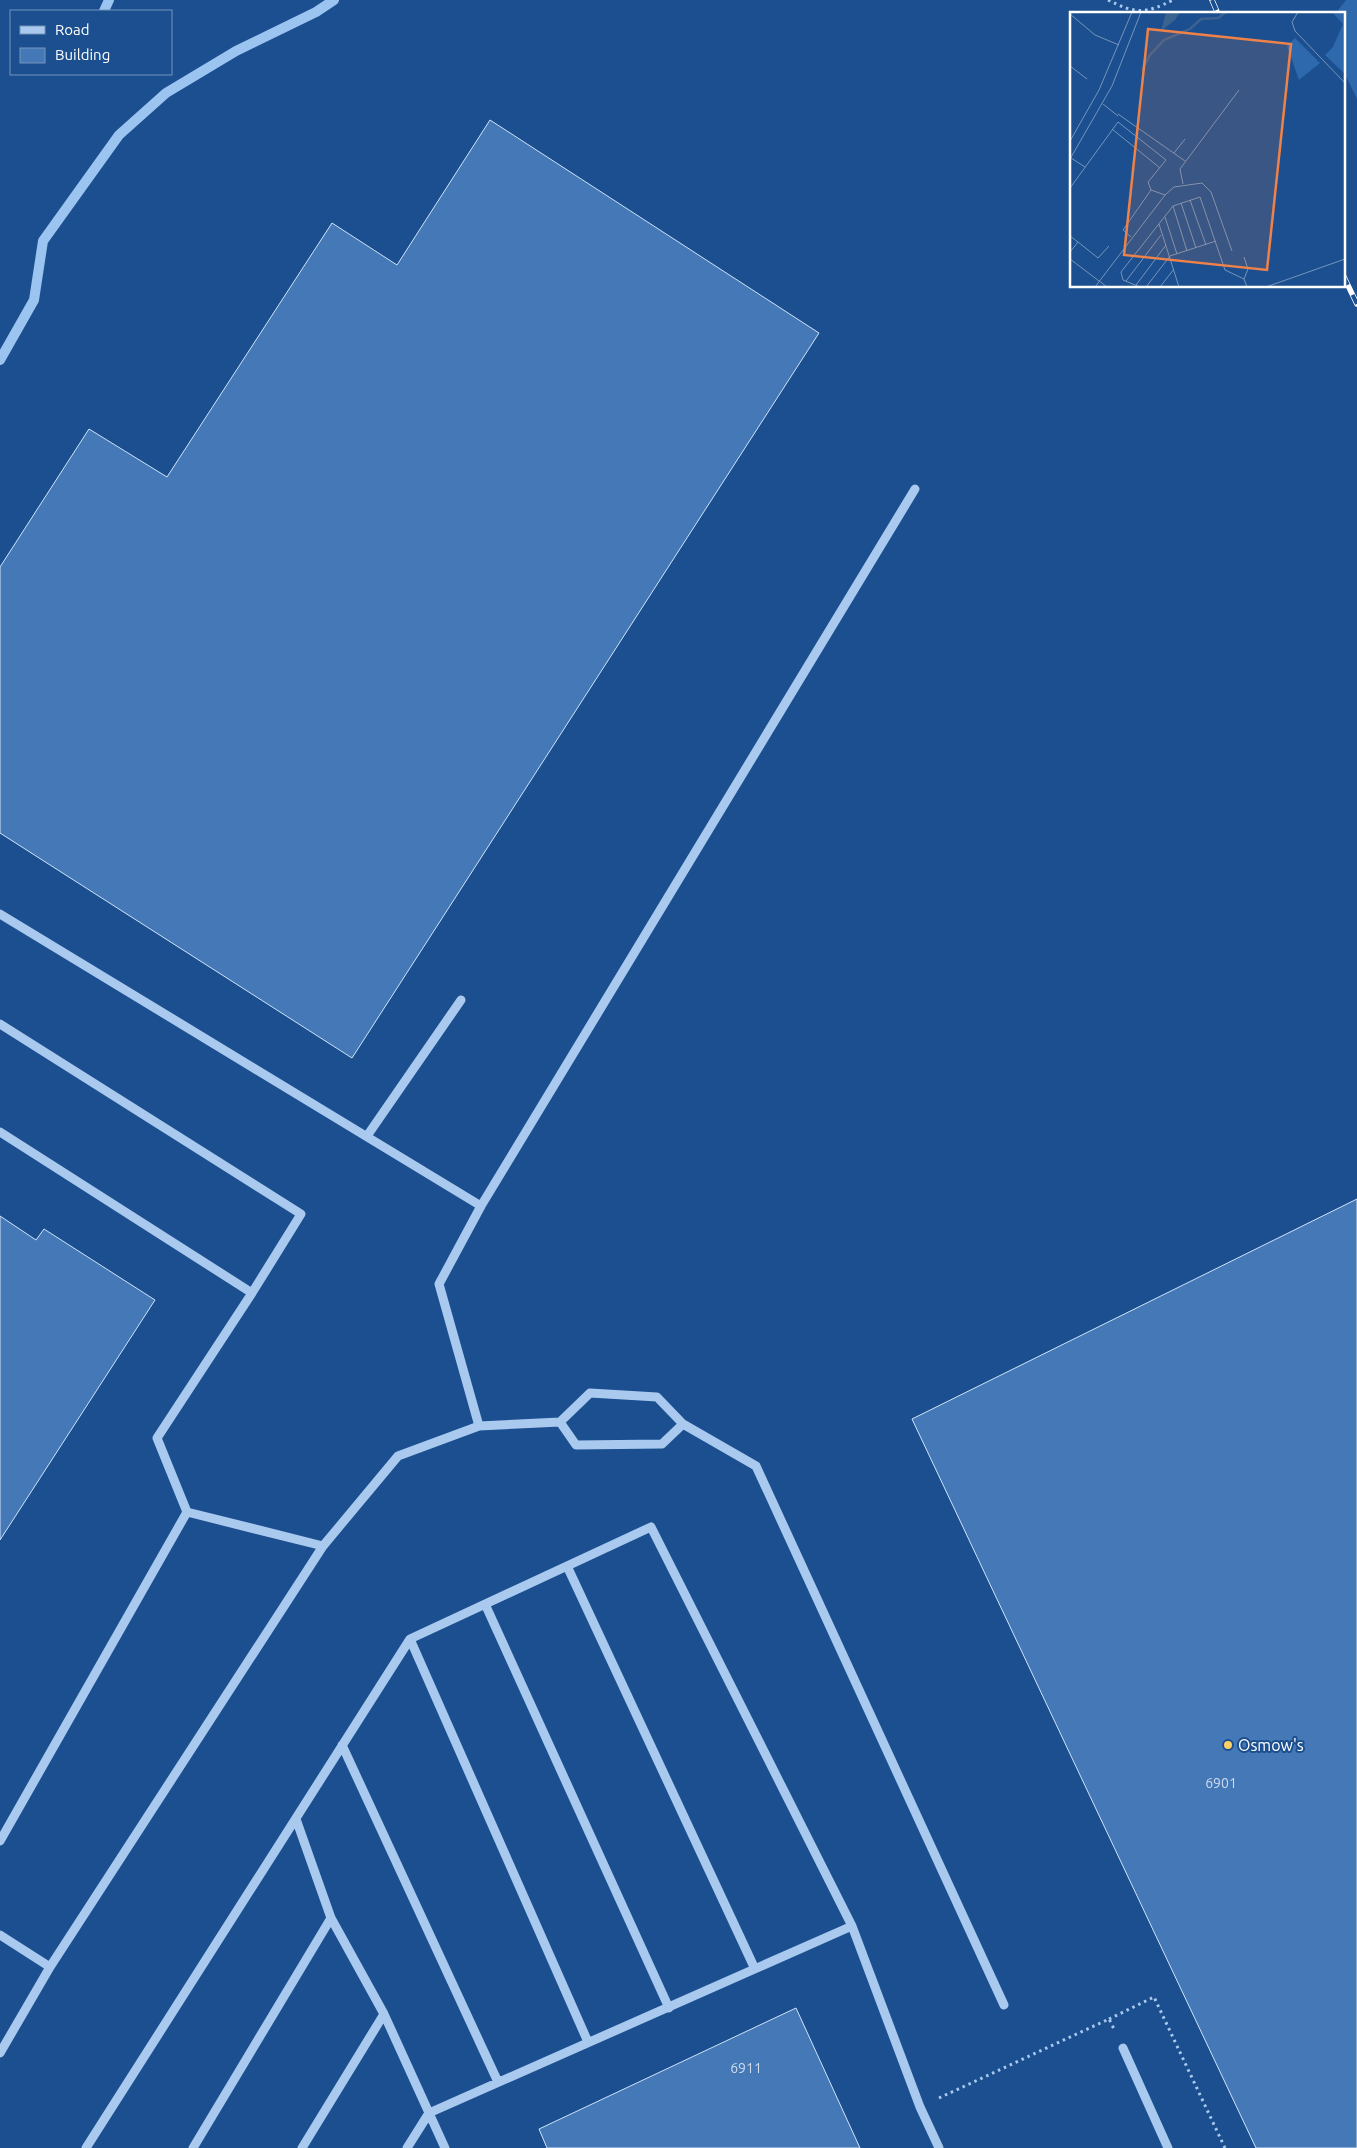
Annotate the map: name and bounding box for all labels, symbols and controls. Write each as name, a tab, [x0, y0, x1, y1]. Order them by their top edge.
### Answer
legend	[10, 10, 172, 75]
inset map	[1070, 12, 1344, 288]
text: Road	[55, 21, 90, 38]
text: Building	[55, 46, 110, 63]
place label: Osmow's	[1238, 1736, 1304, 1754]
marker: Osmow's	[1222, 1739, 1234, 1751]
house number: 6901	[1205, 1775, 1237, 1791]
house number: 6911	[730, 2060, 762, 2076]

